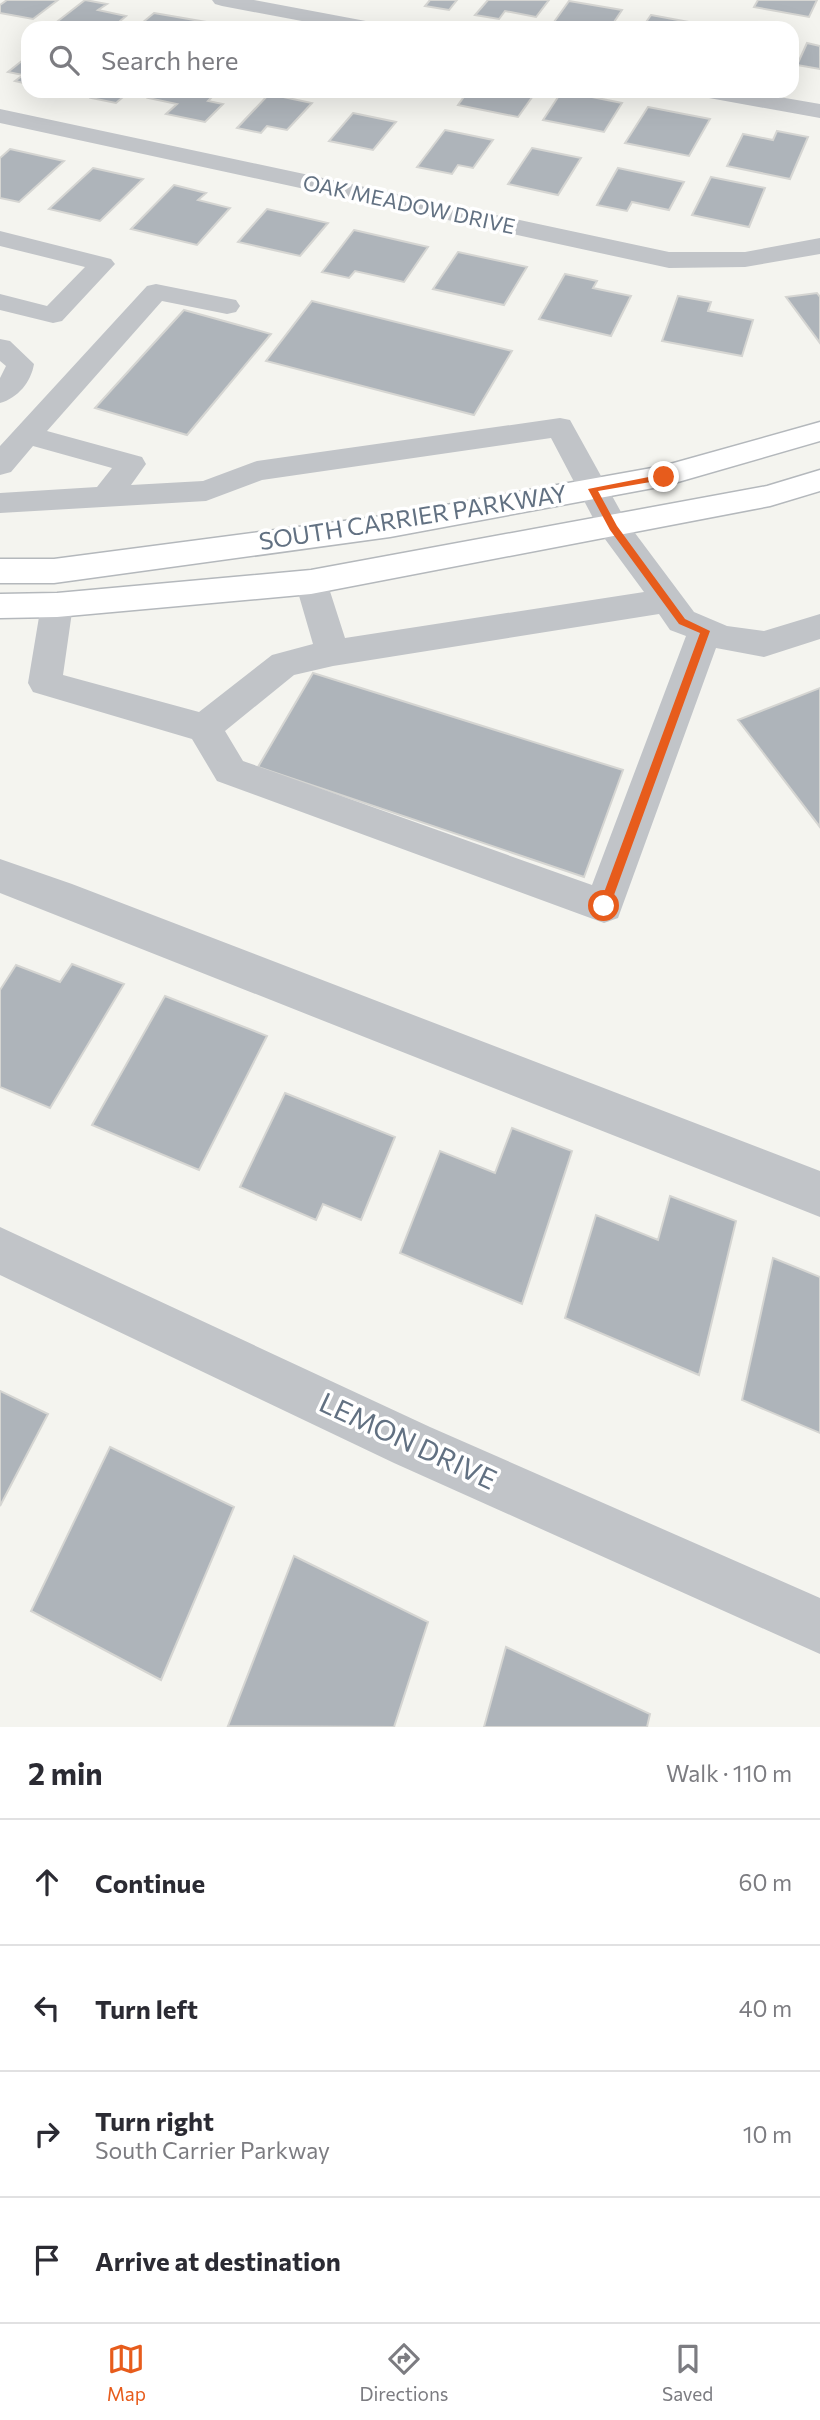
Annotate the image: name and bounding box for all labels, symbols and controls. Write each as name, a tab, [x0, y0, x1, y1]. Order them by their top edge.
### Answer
search box	[21, 21, 799, 98]
icon: search	[45, 41, 83, 79]
text: Search here	[101, 44, 239, 75]
street label: OAK MEADOW DRIVE	[301, 169, 518, 238]
route end	[648, 461, 679, 492]
street label: SOUTH CARRIER PARKWAY	[257, 478, 569, 555]
route start	[588, 890, 619, 921]
street label: LEMON DRIVE	[315, 1384, 502, 1496]
text: 2 min	[28, 1754, 103, 1791]
text: Walk · 110 m	[666, 1759, 792, 1787]
icon: ahead	[28, 1863, 66, 1901]
text: Continue	[95, 1867, 205, 1898]
text: 60 m	[739, 1868, 792, 1896]
icon: left	[28, 1989, 66, 2027]
text: Turn left	[95, 1993, 198, 2024]
text: 40 m	[739, 1994, 792, 2022]
text: Turn right	[95, 2105, 214, 2136]
icon: right	[28, 2115, 66, 2153]
text: 10 m	[743, 2120, 792, 2148]
text: South Carrier Parkway	[95, 2136, 330, 2164]
icon: arrive	[28, 2241, 66, 2279]
text: Arrive at destination	[95, 2245, 341, 2276]
tab: Map	[107, 2340, 146, 2405]
tab: Directions	[359, 2340, 449, 2405]
tab: Saved	[662, 2340, 713, 2405]

